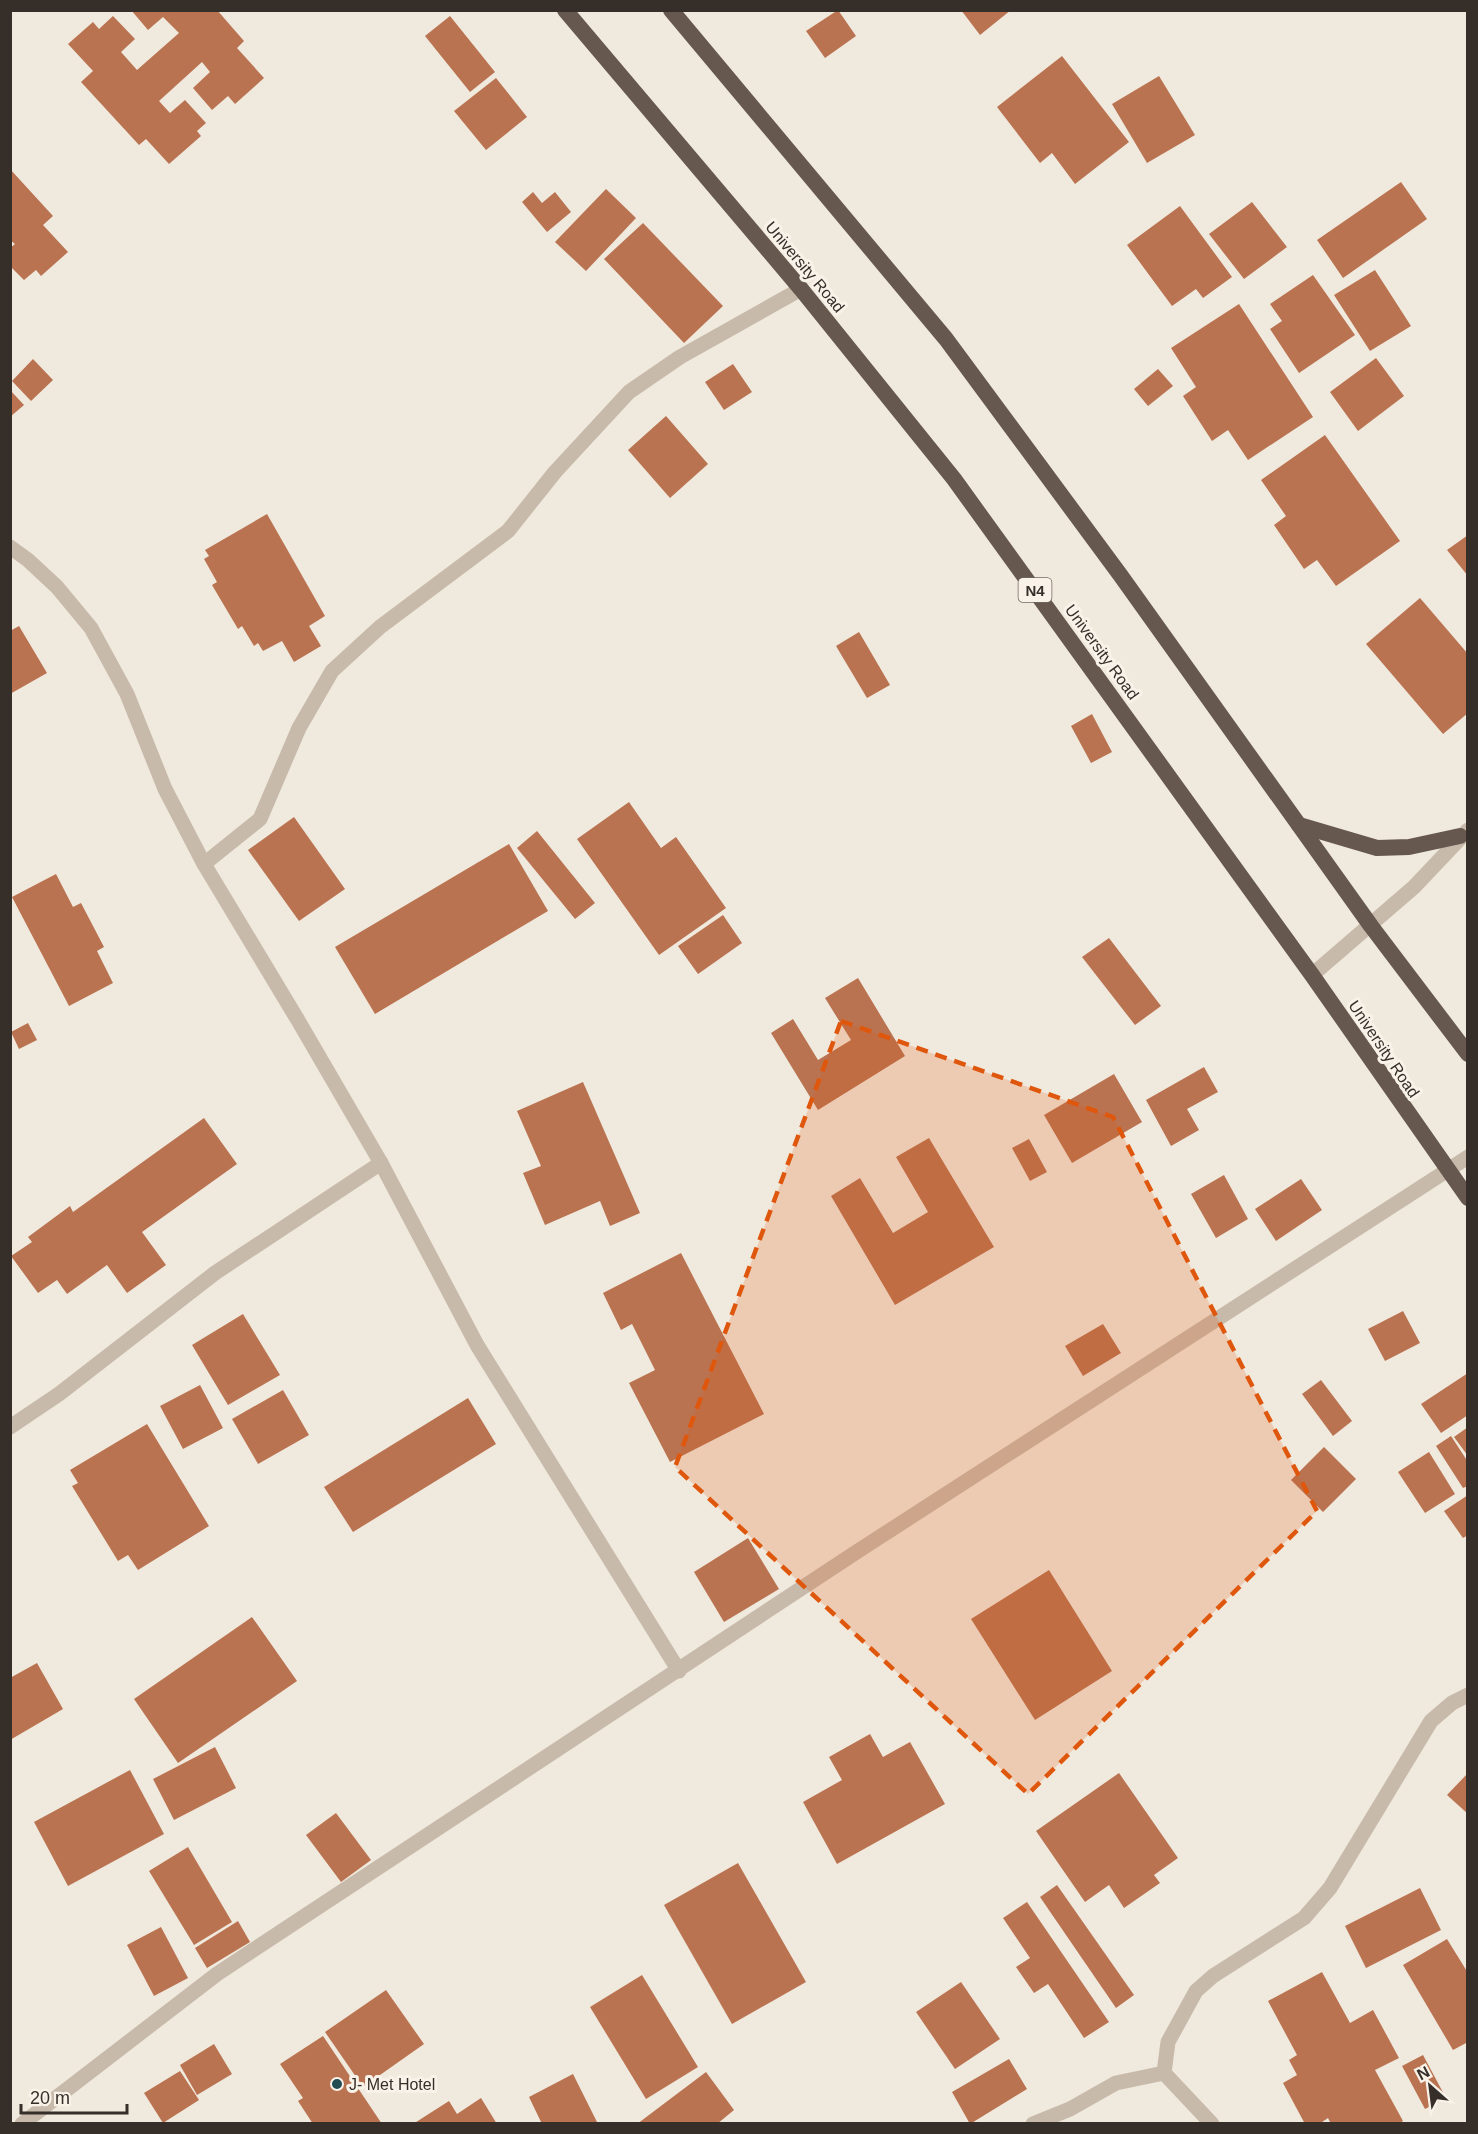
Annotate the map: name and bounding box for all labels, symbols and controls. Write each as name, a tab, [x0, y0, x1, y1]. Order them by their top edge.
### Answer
street label: University Road	[762, 218, 848, 316]
road number: N4	[1018, 578, 1052, 602]
street label: University Road	[1062, 601, 1142, 703]
street label: University Road	[1345, 997, 1423, 1101]
north arrow	[1400, 2056, 1460, 2116]
text: N	[1414, 2063, 1432, 2083]
place label: J- Met Hotel	[349, 2076, 435, 2093]
scale bar	[21, 2077, 128, 2115]
marker: J- Met Hotel	[330, 2077, 344, 2091]
text: 20 m	[30, 2088, 70, 2108]

